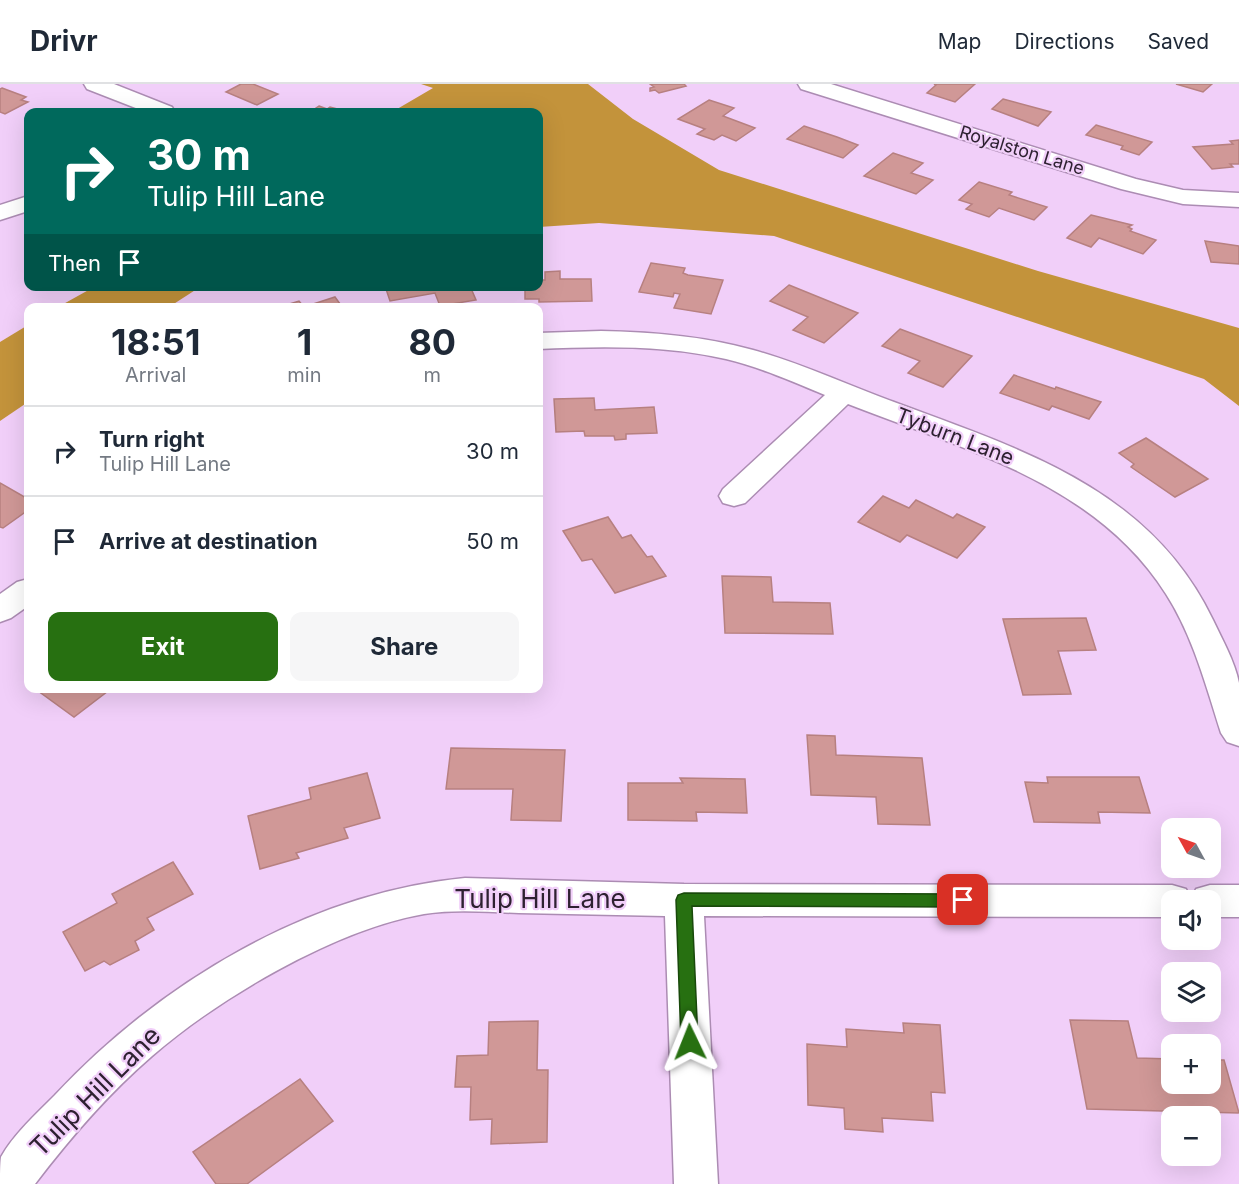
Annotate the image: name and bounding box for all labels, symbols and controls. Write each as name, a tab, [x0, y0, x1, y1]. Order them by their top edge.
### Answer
text: Drivr	[30, 24, 98, 58]
text: Map	[938, 29, 981, 54]
text: Directions	[1014, 29, 1115, 54]
text: Saved	[1148, 29, 1209, 54]
street label: Royalston Lane	[957, 121, 1087, 179]
text: 30 m	[147, 129, 251, 180]
icon: right	[48, 132, 126, 210]
text: Tulip Hill Lane	[147, 180, 325, 213]
icon: arrive	[113, 246, 146, 279]
text: Then	[48, 250, 101, 276]
text: 18:51	[111, 320, 200, 364]
text: 1	[297, 320, 312, 364]
text: 80	[408, 320, 456, 364]
text: Arrival	[125, 363, 186, 387]
text: min	[287, 363, 321, 387]
text: m	[423, 363, 441, 387]
street label: Tyburn Lane	[892, 402, 1018, 470]
text: Turn right	[99, 426, 205, 452]
icon: right	[48, 435, 81, 468]
text: 30 m	[466, 438, 519, 464]
text: Tulip Hill Lane	[99, 452, 231, 476]
icon: arrive	[48, 525, 81, 558]
text: Arrive at destination	[99, 528, 318, 554]
text: 50 m	[466, 528, 519, 554]
button: Exit	[48, 612, 278, 681]
button: Share	[290, 612, 519, 681]
north arrow	[1161, 818, 1221, 878]
map controls	[1161, 818, 1221, 1166]
pin	[937, 874, 988, 925]
street label: Tulip Hill Lane	[454, 883, 626, 914]
icon: arrive	[946, 883, 979, 916]
button: sound	[1161, 890, 1221, 950]
button: layers	[1161, 962, 1221, 1022]
position arrow	[658, 1010, 722, 1074]
street label: Tulip Hill Lane	[23, 1019, 167, 1163]
button: +	[1161, 1034, 1221, 1094]
button: −	[1161, 1106, 1221, 1166]

